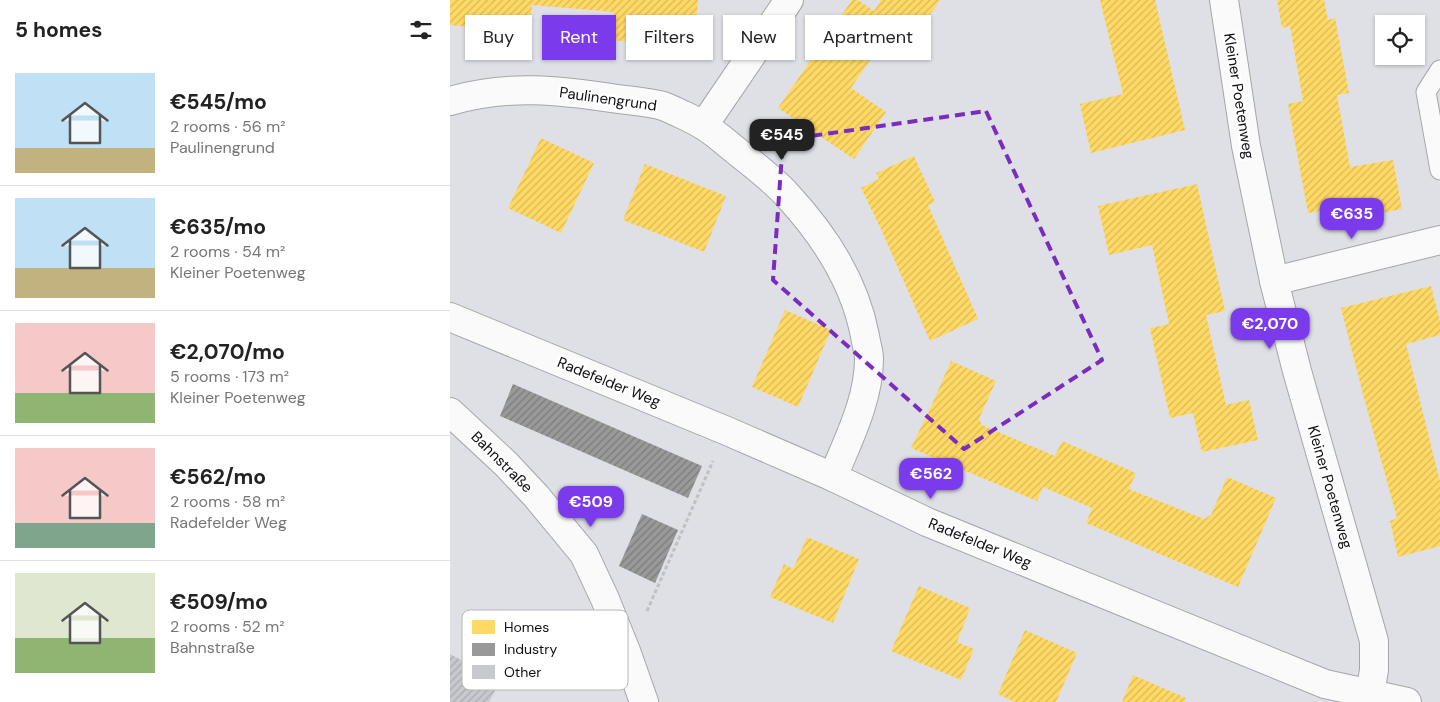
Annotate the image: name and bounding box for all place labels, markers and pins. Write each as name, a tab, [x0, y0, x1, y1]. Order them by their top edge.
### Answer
pin: €545	[752, 119, 812, 161]
pin: €635	[1322, 198, 1382, 240]
pin: €2,070	[1229, 308, 1311, 350]
pin: €562	[901, 458, 961, 500]
pin: €509	[561, 486, 621, 528]

